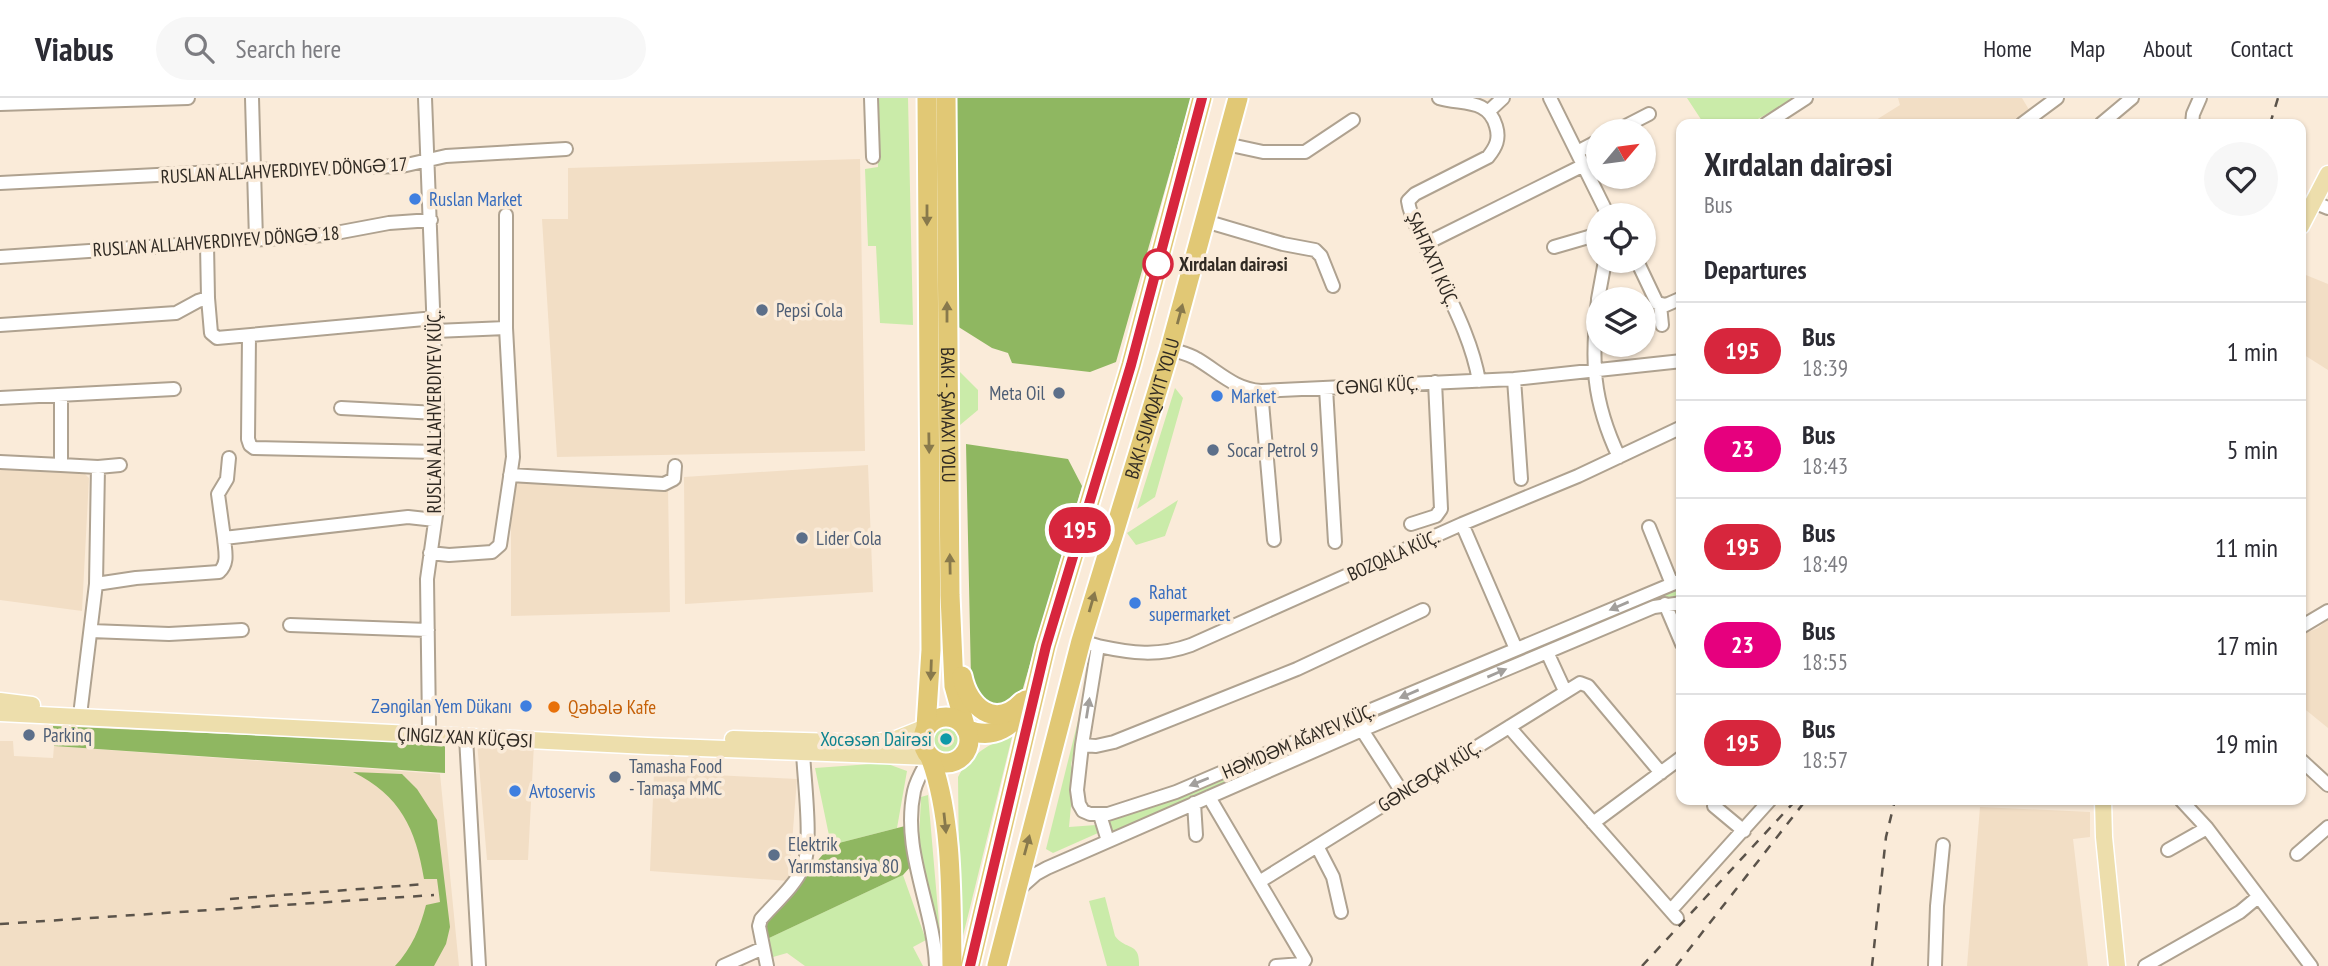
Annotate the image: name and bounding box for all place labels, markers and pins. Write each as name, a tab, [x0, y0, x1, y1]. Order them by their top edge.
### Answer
place label: Ruslan Market	[429, 187, 523, 211]
marker: Ruslan Market	[407, 191, 423, 207]
marker: Xırdalan dairəsi	[1143, 249, 1173, 279]
place label: Xırdalan dairəsi	[1179, 252, 1288, 276]
place label: Pepsi Cola	[776, 298, 843, 322]
marker: Pepsi Cola	[754, 302, 770, 318]
place label: Meta Oil	[989, 381, 1046, 405]
place label: Market	[1231, 384, 1277, 408]
marker: Meta Oil	[1051, 385, 1067, 401]
marker: Market	[1209, 388, 1225, 404]
place label: Socar Petrol 9	[1227, 438, 1318, 462]
marker: Socar Petrol 9	[1205, 442, 1221, 458]
place label: Lider Cola	[816, 526, 882, 550]
marker: Lider Cola	[794, 530, 810, 546]
place label: Rahat supermarket	[1149, 580, 1231, 626]
marker: Rahat supermarket	[1127, 595, 1143, 611]
place label: Zəngilan Yem Dükanı	[371, 694, 512, 718]
place label: Qəbələ Kafe	[568, 695, 656, 719]
marker: Zəngilan Yem Dükanı	[518, 698, 534, 714]
marker: Qəbələ Kafe	[546, 699, 562, 715]
place label: Parkinq	[43, 723, 92, 747]
marker: Parkinq	[21, 727, 37, 743]
place label: Xocəsən Dairəsi	[820, 727, 932, 751]
marker: Xocəsən Dairəsi	[938, 731, 954, 747]
place label: Tamasha Food - Tamaşa MMC	[629, 754, 723, 800]
marker: Tamasha Food - Tamaşa MMC	[607, 769, 623, 785]
place label: Avtoservis	[529, 779, 595, 803]
marker: Avtoservis	[507, 783, 523, 799]
place label: Elektrik Yarımstansiya 80	[788, 832, 899, 878]
marker: Elektrik Yarımstansiya 80	[766, 847, 782, 863]

